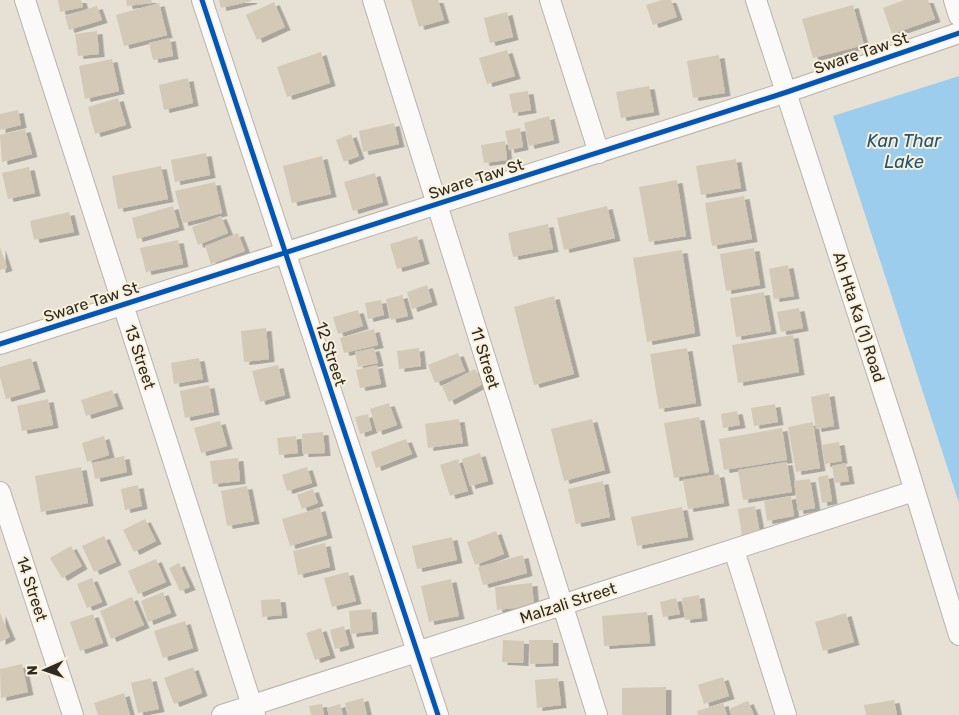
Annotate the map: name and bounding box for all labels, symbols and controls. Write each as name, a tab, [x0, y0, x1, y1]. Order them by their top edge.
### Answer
street label: Sware Taw St	[811, 28, 911, 78]
water label: Kan Thar Lake	[867, 130, 942, 173]
street label: Sware Taw St	[426, 155, 526, 203]
street label: Ah Hta Ka (1) Road	[829, 249, 889, 385]
street label: Sware Taw St	[41, 278, 141, 326]
street label: 12 Street	[312, 319, 350, 389]
street label: 13 Street	[121, 322, 159, 392]
street label: 11 Street	[467, 325, 503, 391]
street label: 14 Street	[13, 554, 51, 624]
street label: Malzali Street	[517, 578, 619, 628]
north arrow	[20, 645, 70, 695]
text: N	[24, 665, 41, 676]

